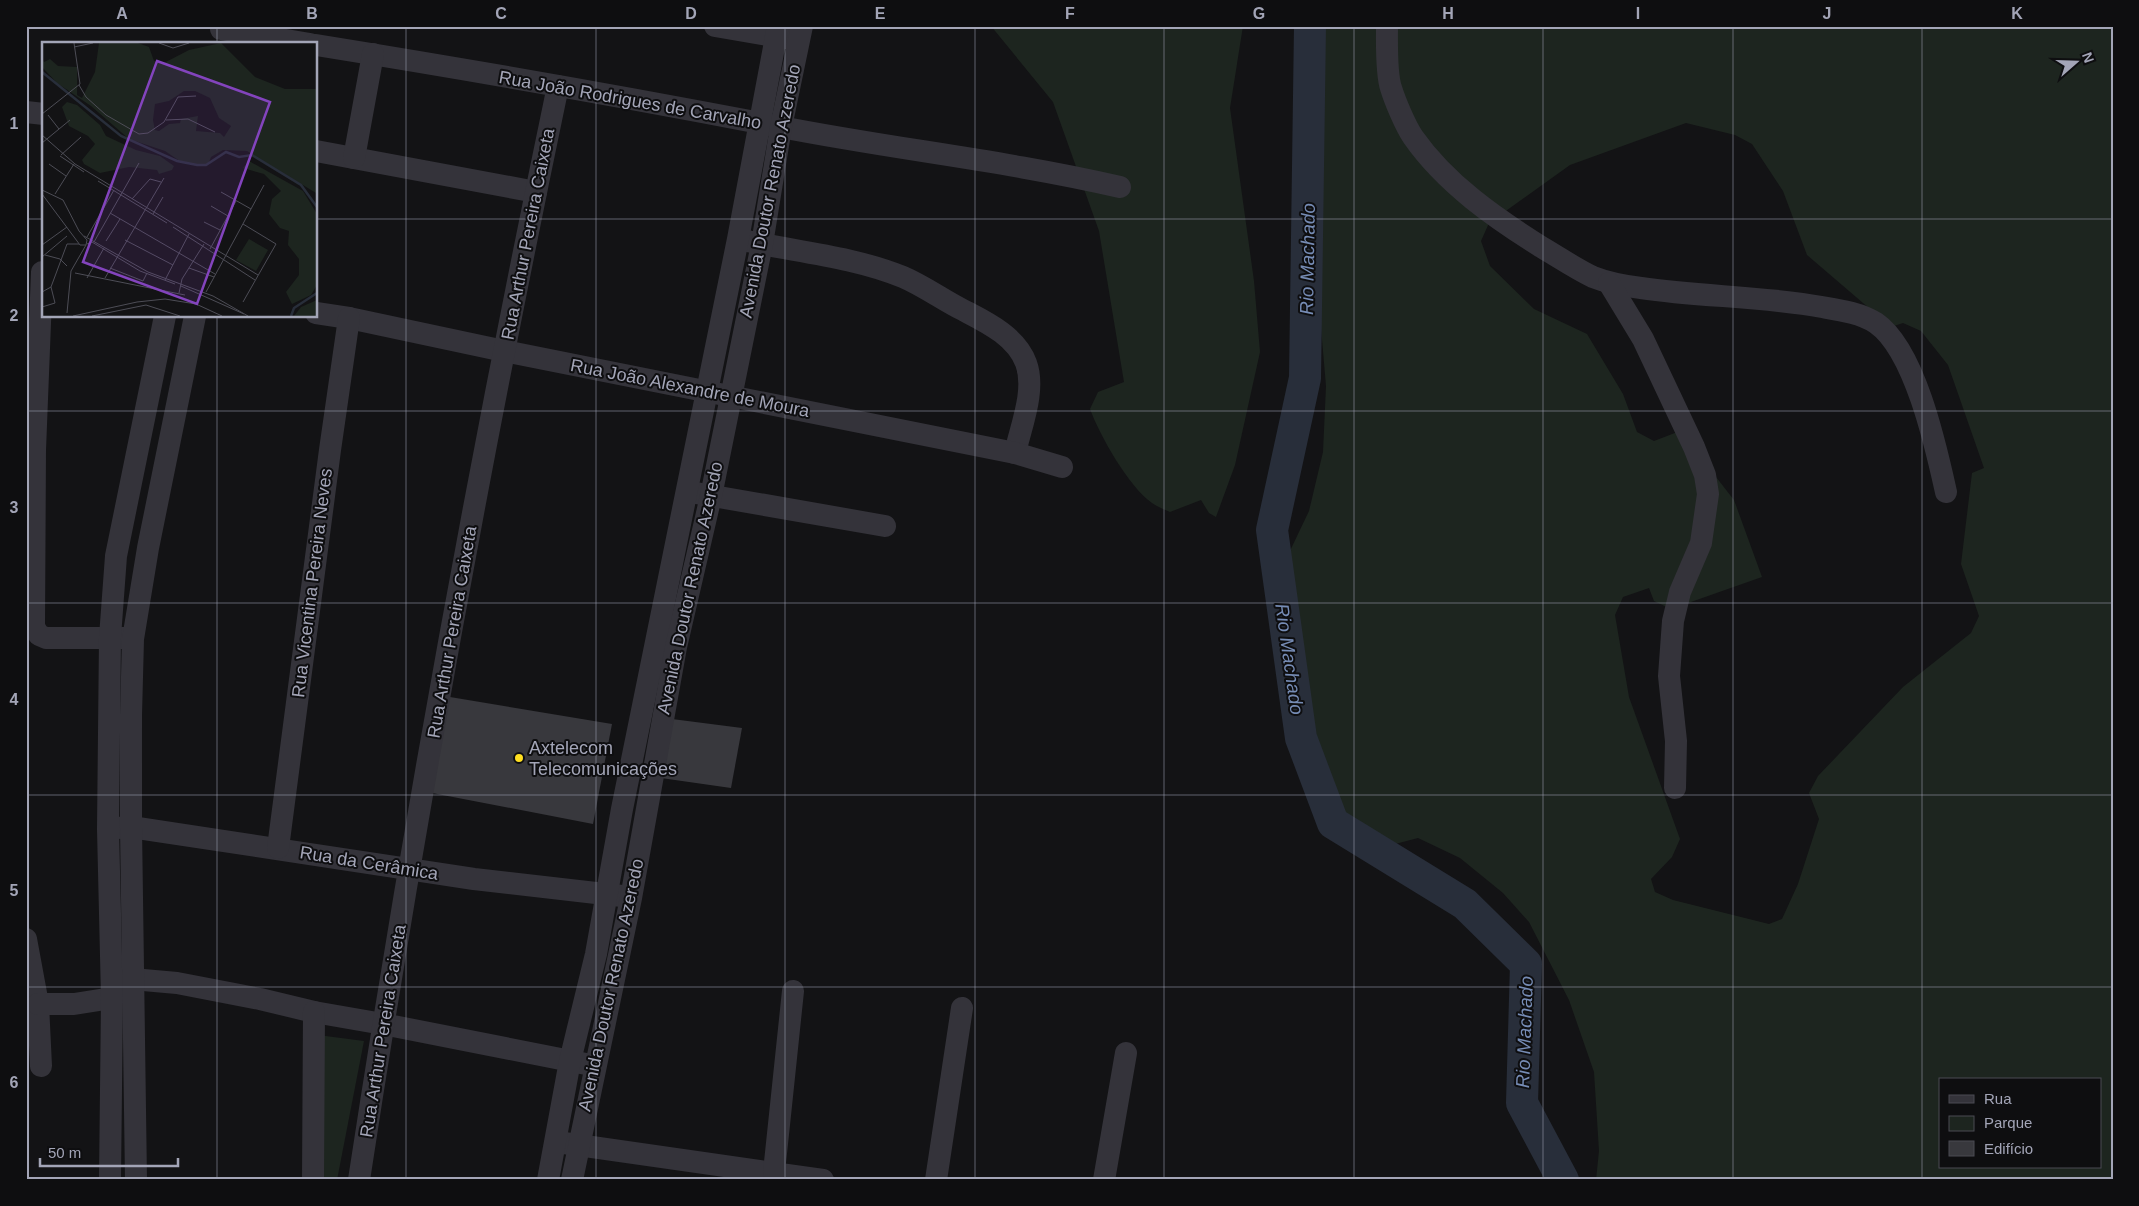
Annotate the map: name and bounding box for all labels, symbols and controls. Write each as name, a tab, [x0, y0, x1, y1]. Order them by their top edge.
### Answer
text: A	[116, 5, 128, 22]
text: B	[306, 5, 318, 22]
text: C	[495, 5, 507, 22]
text: D	[685, 5, 697, 22]
text: E	[875, 5, 886, 22]
text: F	[1065, 5, 1075, 22]
text: G	[1253, 5, 1265, 22]
text: H	[1442, 5, 1454, 22]
text: I	[1636, 5, 1640, 22]
text: J	[1823, 5, 1831, 22]
text: K	[2011, 5, 2023, 22]
north arrow	[2052, 38, 2102, 88]
inset map	[42, 42, 318, 318]
text: N	[2079, 50, 2097, 65]
street label: Avenida Doutor Renato Azeredo	[736, 63, 804, 319]
street label: Rua João Rodrigues de Carvalho	[497, 67, 763, 133]
text: 1	[10, 115, 19, 132]
street label: Rua Arthur Pereira Caixeta	[498, 126, 559, 341]
water label: Rio Machado	[1296, 203, 1319, 315]
text: 2	[10, 307, 19, 324]
street label: Rua João Alexandre de Moura	[569, 355, 812, 421]
street label: Avenida Doutor Renato Azeredo	[653, 460, 727, 716]
street label: Rua Vicentina Pereira Neves	[288, 467, 336, 699]
text: 3	[10, 499, 19, 516]
street label: Rua Arthur Pereira Caixeta	[423, 523, 481, 740]
water label: Rio Machado	[1271, 602, 1308, 716]
text: 4	[10, 691, 19, 708]
place label: Axtelecom Telecomunicações	[529, 738, 677, 779]
marker: Axtelecom Telecomunicações	[513, 752, 525, 764]
street label: Rua da Cerâmica	[298, 842, 441, 884]
street label: Avenida Doutor Renato Azeredo	[574, 857, 648, 1113]
text: 5	[10, 882, 19, 899]
street label: Rua Arthur Pereira Caixeta	[356, 922, 410, 1139]
water label: Rio Machado	[1512, 976, 1537, 1088]
text: 6	[10, 1074, 19, 1091]
legend	[1939, 1078, 2102, 1168]
text: Rua	[1984, 1090, 2012, 1107]
text: Parque	[1984, 1114, 2032, 1131]
scale bar	[40, 1136, 178, 1168]
text: Edifício	[1984, 1140, 2033, 1157]
text: 50 m	[48, 1144, 81, 1161]

